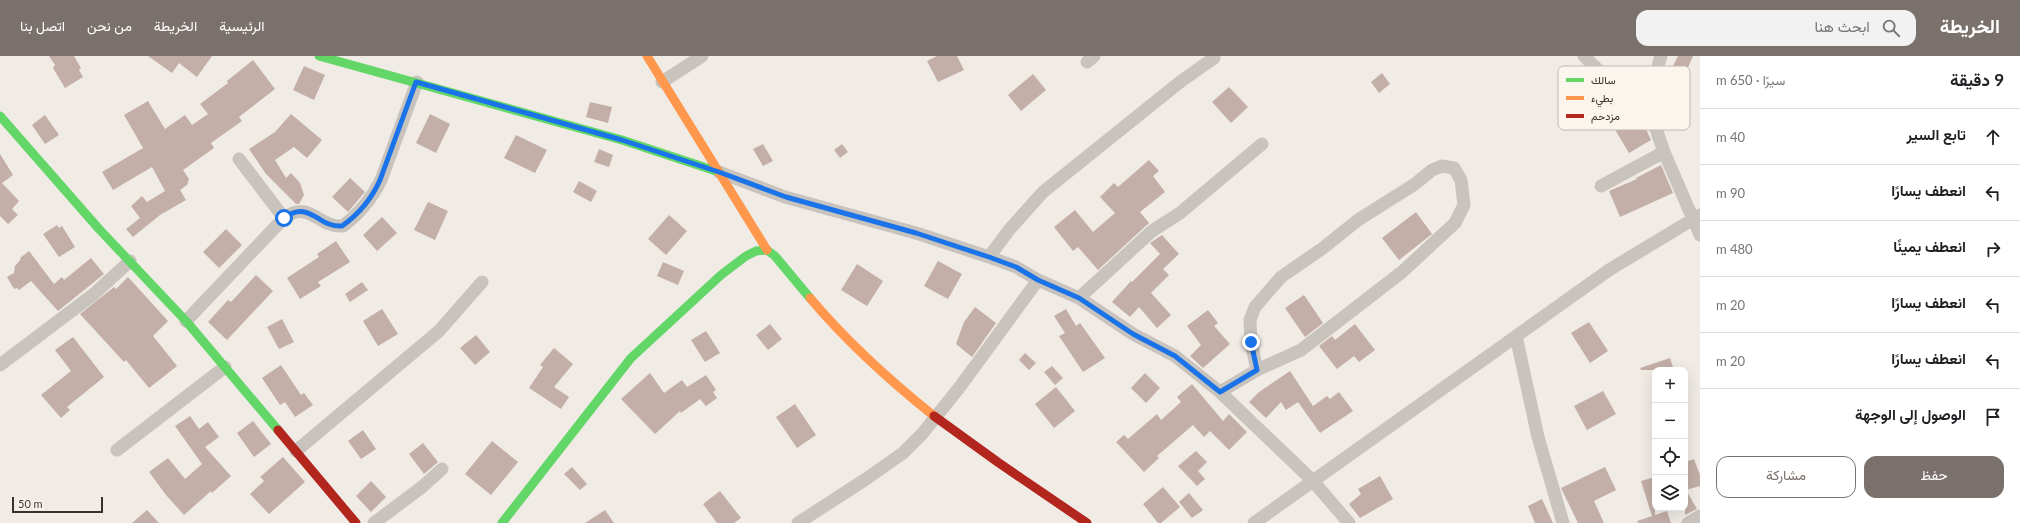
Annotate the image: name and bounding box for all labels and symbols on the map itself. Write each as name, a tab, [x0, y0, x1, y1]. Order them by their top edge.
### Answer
legend	[1558, 66, 1690, 130]
text: سالك	[1591, 73, 1616, 86]
text: بطيء	[1591, 91, 1613, 108]
text: مزدحم	[1591, 109, 1620, 124]
route start	[275, 209, 293, 227]
route end	[1242, 333, 1260, 351]
scale bar	[12, 495, 103, 514]

